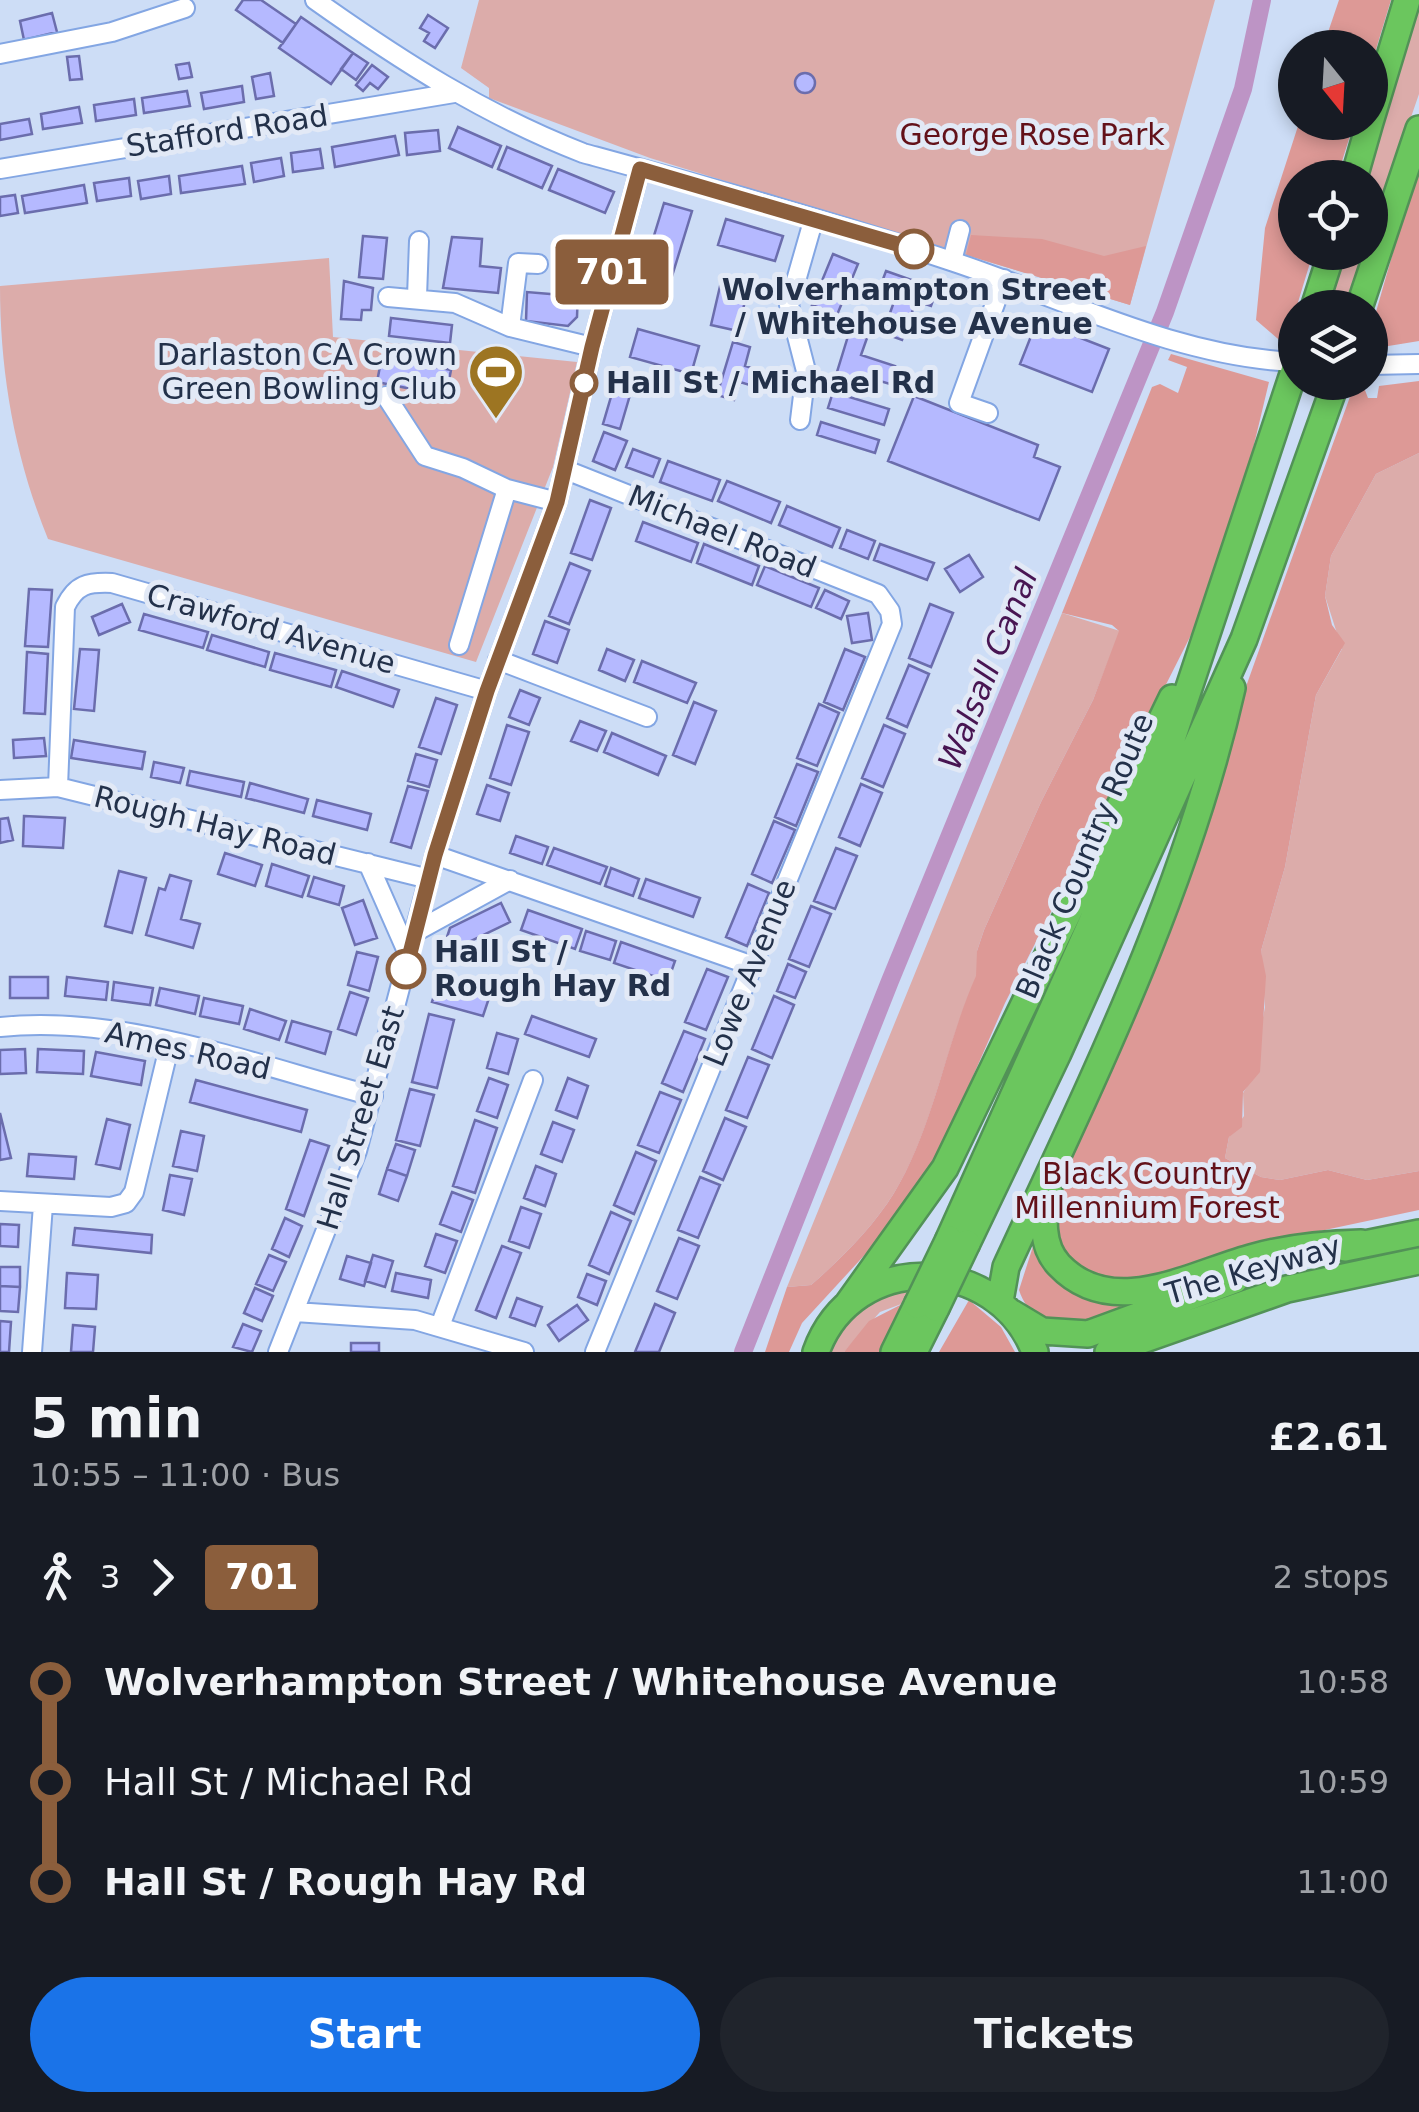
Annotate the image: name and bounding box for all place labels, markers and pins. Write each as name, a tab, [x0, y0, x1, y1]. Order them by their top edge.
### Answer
marker: Wolverhampton Street / Whitehouse Avenue	[895, 230, 933, 268]
place label: Wolverhampton Street / Whitehouse Avenue	[722, 272, 1106, 341]
place label: Darlaston CA Crown Green Bowling Club	[157, 337, 457, 406]
sports icon: Darlaston CA Crown Green Bowling Club	[466, 342, 526, 421]
place label: Hall St / Michael Rd	[606, 365, 935, 400]
marker: Hall St / Michael Rd	[571, 370, 597, 396]
place label: Hall St / Rough Hay Rd	[434, 934, 671, 1003]
marker: Hall St / Rough Hay Rd	[387, 950, 425, 988]

